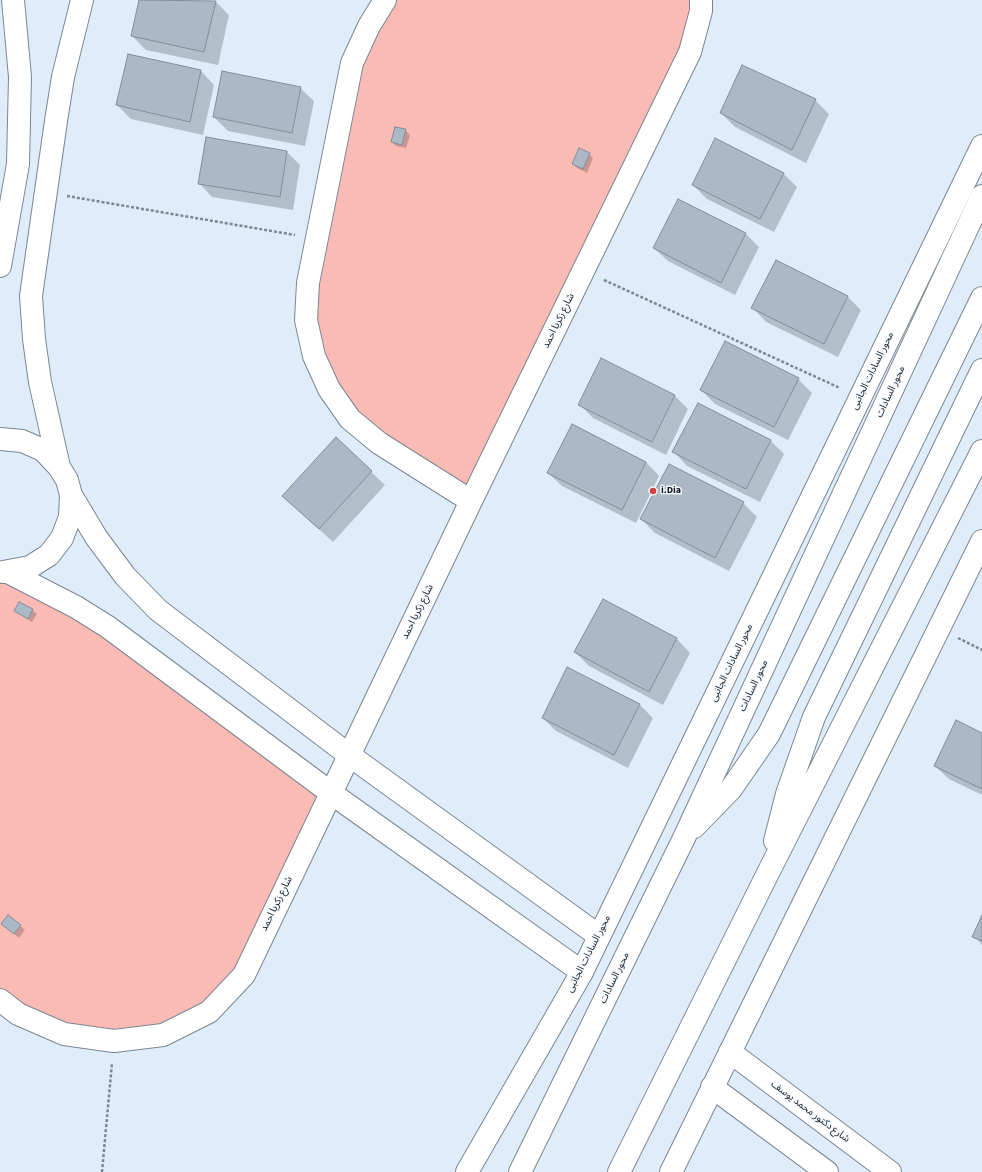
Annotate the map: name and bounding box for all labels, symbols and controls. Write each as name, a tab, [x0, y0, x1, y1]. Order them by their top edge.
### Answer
street label: شارع زكريا احمد	[540, 291, 578, 351]
street label: محور السادات الجانبى	[849, 330, 897, 412]
street label: محور السادات	[874, 364, 908, 420]
place label: i.Dia	[661, 485, 681, 497]
marker: i.Dia	[648, 486, 658, 496]
street label: شارع زكريا احمد	[399, 582, 437, 642]
street label: محور السادات الجانبى	[708, 622, 756, 704]
street label: محور السادات	[737, 658, 771, 714]
street label: شارع زكريا احمد	[258, 874, 296, 934]
street label: محور السادات الجانبى	[564, 913, 614, 995]
street label: محور السادات	[597, 950, 633, 1006]
street label: شارع دكتور محمد يوسف	[768, 1078, 852, 1146]

